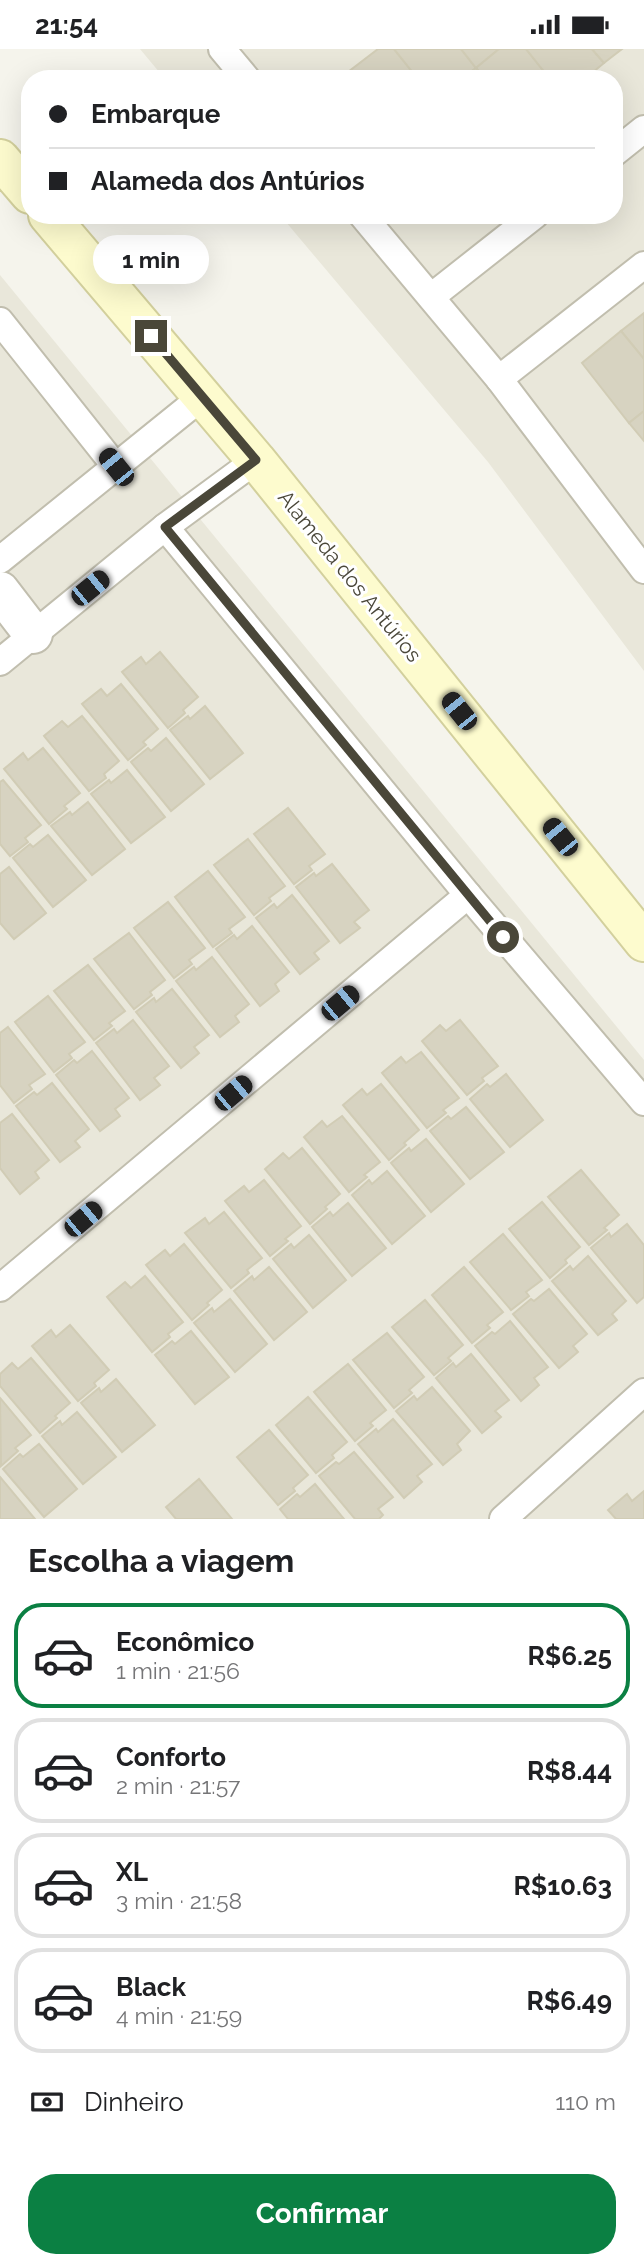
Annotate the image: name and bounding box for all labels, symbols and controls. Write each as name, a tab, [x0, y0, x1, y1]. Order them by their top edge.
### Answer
text: 21:54	[35, 10, 98, 40]
text: Embarque	[91, 99, 220, 129]
text: Alameda dos Antúrios	[91, 166, 365, 196]
callout: 1 min	[93, 235, 209, 283]
text: 1 min	[122, 246, 180, 273]
route end	[135, 320, 167, 352]
car	[95, 444, 138, 490]
street label: Alameda dos Antúrios	[273, 485, 427, 667]
car	[68, 567, 113, 609]
car	[438, 688, 481, 734]
car	[539, 814, 582, 860]
route start	[487, 921, 519, 953]
car	[318, 981, 363, 1025]
car	[211, 1071, 256, 1115]
car	[61, 1197, 106, 1241]
text: Escolha a viagem	[28, 1542, 294, 1579]
icon: car	[32, 1624, 95, 1687]
text: Econômico	[116, 1627, 254, 1657]
text: R$6.25	[528, 1641, 612, 1671]
text: 1 min · 21:56	[116, 1657, 240, 1684]
icon: car	[32, 1739, 95, 1802]
text: Conforto	[116, 1742, 226, 1772]
text: R$8.44	[527, 1756, 612, 1786]
text: 2 min · 21:57	[116, 1772, 240, 1799]
icon: car	[32, 1854, 95, 1917]
text: XL	[116, 1857, 148, 1887]
text: R$10.63	[513, 1871, 612, 1901]
text: 3 min · 21:58	[116, 1887, 242, 1914]
icon: car	[32, 1969, 95, 2032]
text: Black	[116, 1972, 186, 2002]
text: R$6.49	[526, 1986, 612, 2016]
text: 4 min · 21:59	[116, 2002, 242, 2029]
icon: cash	[28, 2083, 66, 2121]
text: Dinheiro	[84, 2087, 184, 2117]
text: 110 m	[555, 2088, 616, 2115]
button: Confirmar	[28, 2174, 616, 2254]

